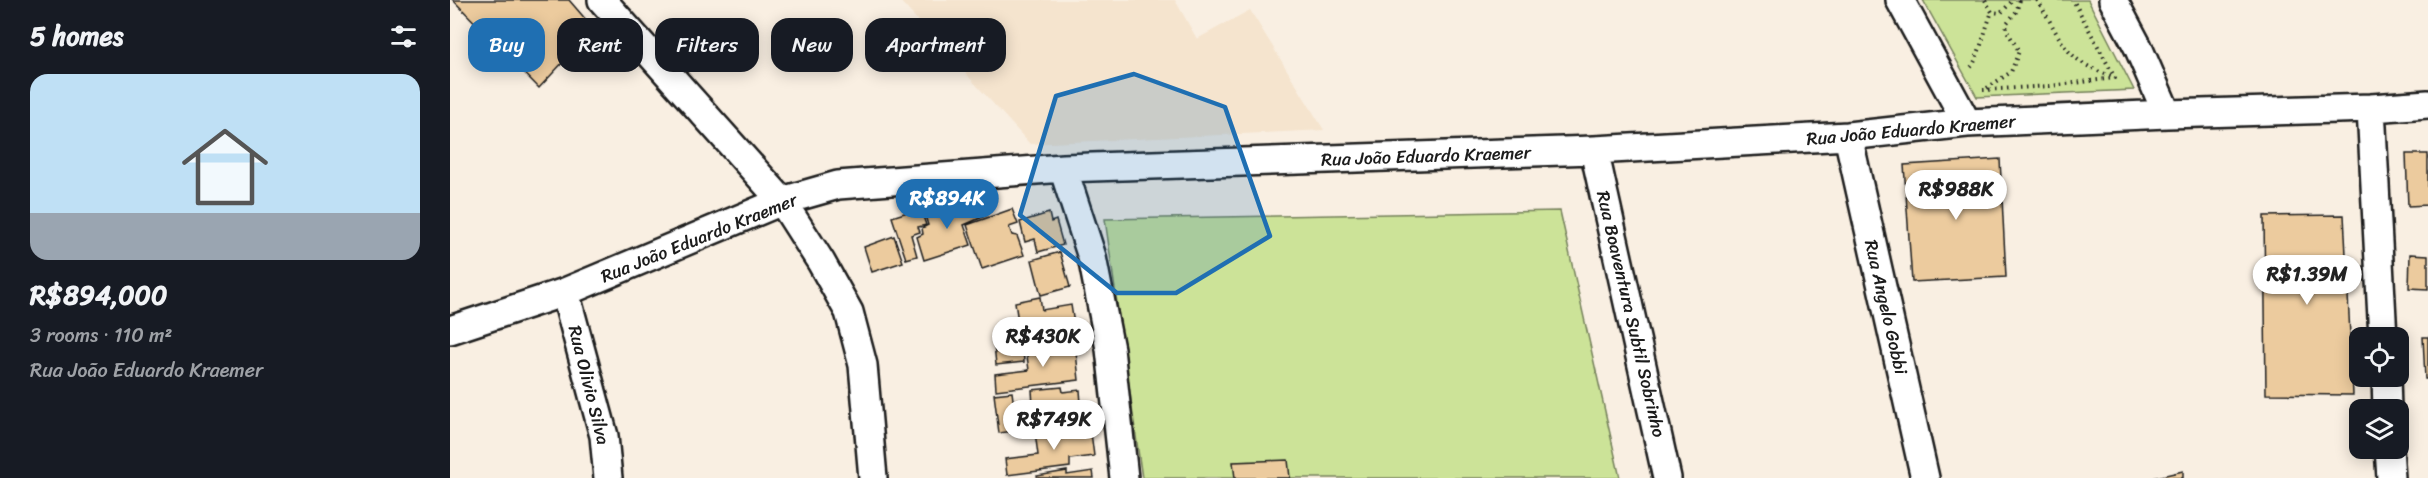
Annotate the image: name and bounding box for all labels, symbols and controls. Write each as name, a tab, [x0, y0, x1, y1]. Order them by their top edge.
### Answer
text: 5 homes	[30, 13, 123, 59]
chip: Buy	[468, 18, 545, 72]
chip: Rent	[557, 18, 643, 72]
chip: Filters	[655, 18, 759, 72]
chip: New	[771, 18, 853, 72]
chip: Apartment	[865, 18, 1006, 72]
icon: filters	[387, 20, 420, 53]
street label: Rua João Eduardo Kraemer	[1805, 105, 2019, 155]
icon: home	[171, 113, 279, 221]
street label: Rua João Eduardo Kraemer	[1321, 136, 1533, 176]
pin: R$988K	[1907, 170, 2005, 221]
text: R$988K	[1919, 172, 1993, 207]
pin: R$894K	[898, 179, 996, 230]
text: R$894K	[910, 181, 984, 216]
street label: Rua João Eduardo Kraemer	[596, 183, 804, 292]
street label: Rua Boaventura Subtil Sobrinho	[1587, 188, 1675, 441]
street label: Rua Angelo Gobbi	[1855, 236, 1917, 379]
pin: R$1.39M	[2252, 255, 2362, 306]
text: R$1.39M	[2267, 257, 2347, 292]
text: R$894,000	[30, 272, 167, 318]
pin: R$430K	[994, 317, 1092, 368]
text: 3 rooms · 110 m²	[30, 318, 172, 353]
text: R$430K	[1006, 319, 1080, 354]
street label: Rua Olivio Silva	[559, 322, 619, 448]
map controls	[2349, 327, 2409, 459]
button: locate	[2349, 327, 2409, 387]
text: Rua João Eduardo Kraemer	[30, 353, 263, 388]
button: layers	[2349, 399, 2409, 459]
pin: R$749K	[1005, 400, 1103, 451]
text: R$749K	[1017, 402, 1091, 437]

